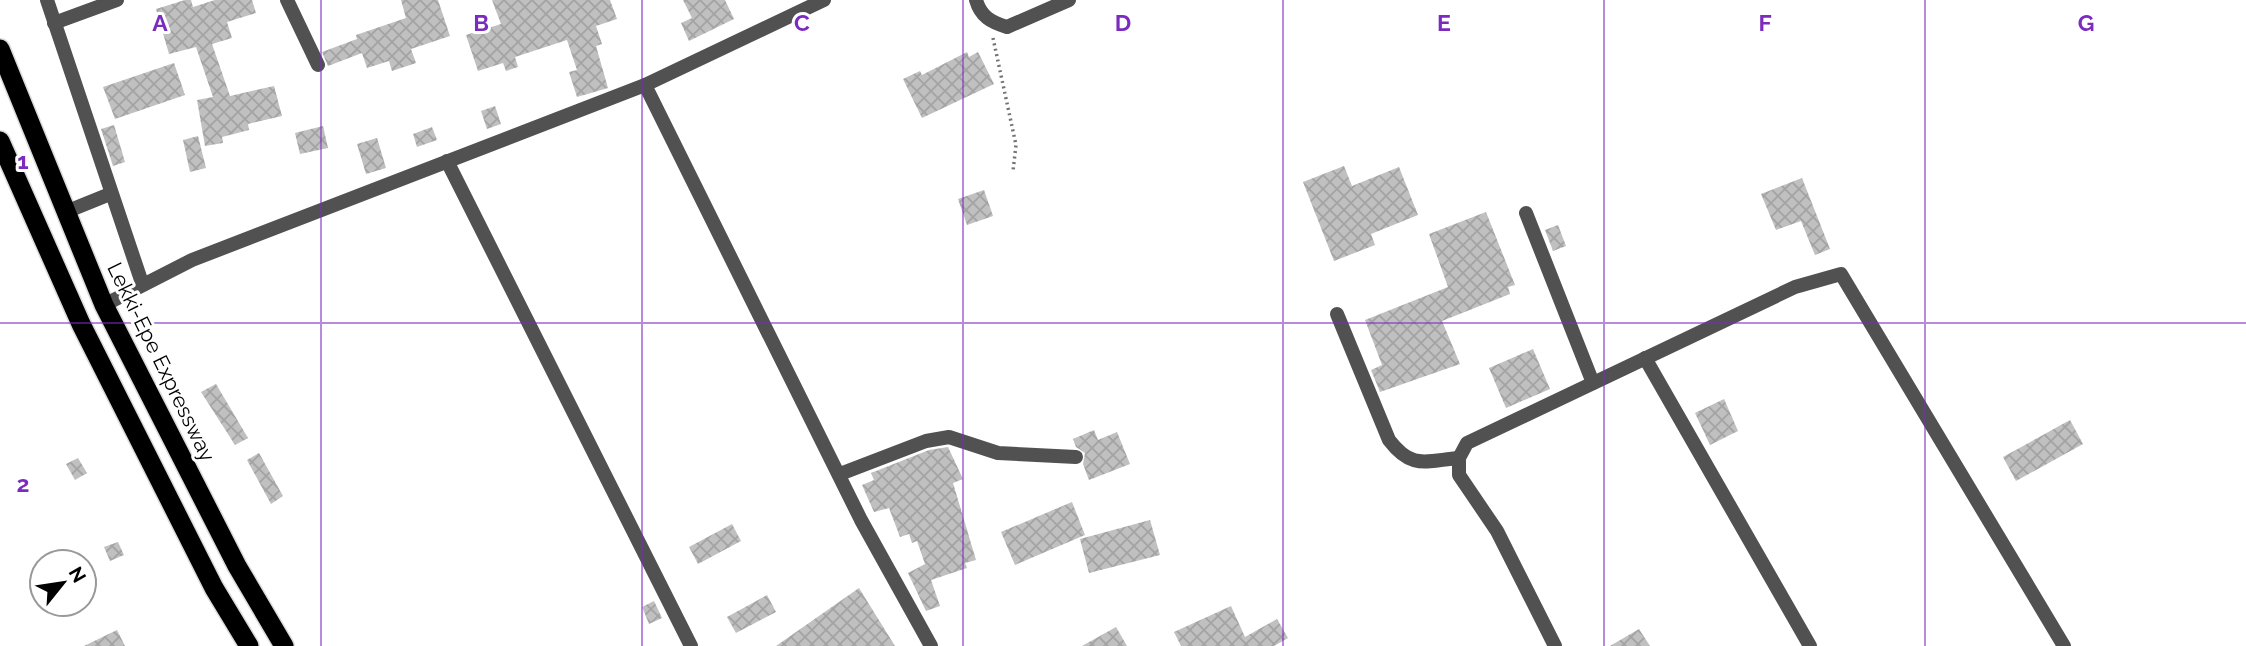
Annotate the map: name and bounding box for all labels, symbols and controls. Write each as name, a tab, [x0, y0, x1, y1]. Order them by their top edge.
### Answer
text: A	[152, 9, 168, 36]
text: B	[473, 9, 489, 36]
text: C	[794, 9, 810, 36]
text: D	[1115, 9, 1131, 36]
text: E	[1437, 9, 1451, 36]
text: F	[1758, 9, 1772, 36]
text: G	[2078, 9, 2094, 36]
text: 1	[17, 147, 29, 174]
street label: Lekki-Epe Expressway	[102, 258, 221, 465]
text: 2	[17, 470, 29, 497]
north arrow	[28, 548, 98, 618]
text: N	[65, 563, 91, 586]

